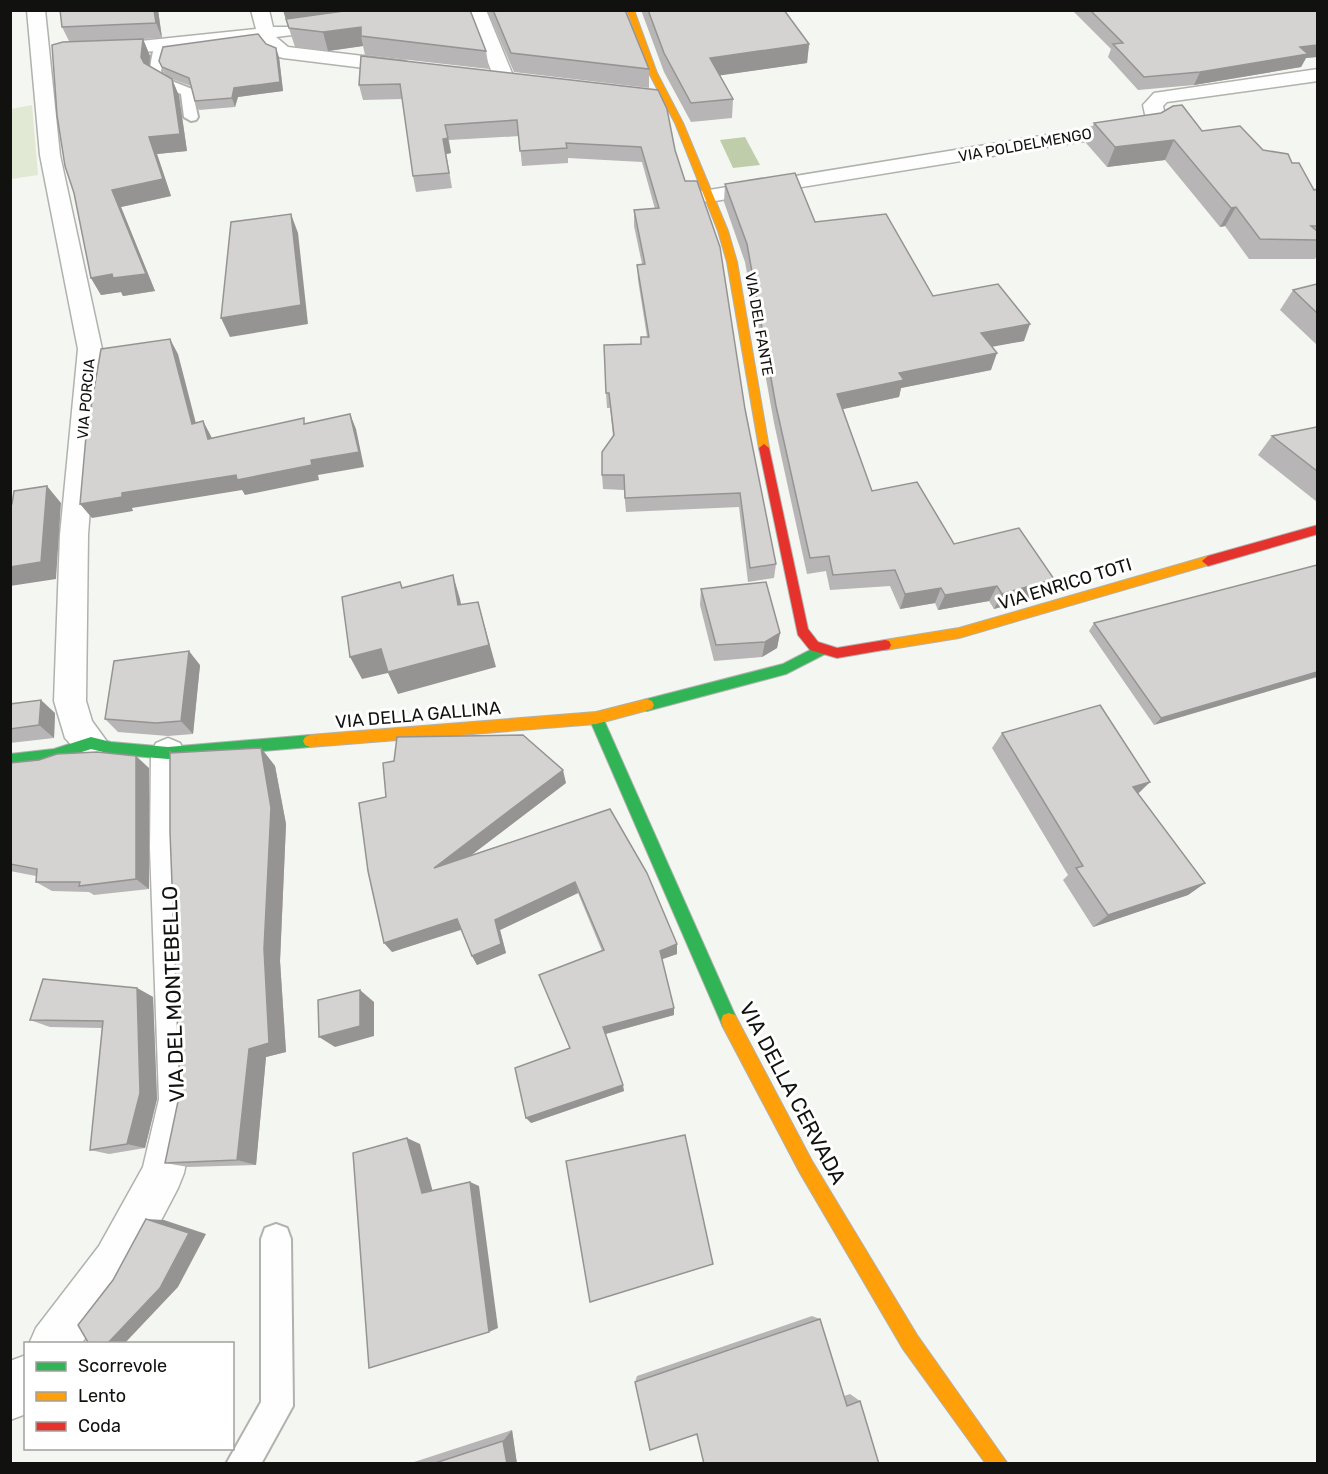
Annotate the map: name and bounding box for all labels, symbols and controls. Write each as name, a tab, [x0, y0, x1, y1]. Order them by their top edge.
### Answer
street label: VIA POLDELMENGO	[957, 124, 1093, 166]
street label: VIA DEL FANTE	[741, 271, 777, 377]
street label: VIA PORCIA	[74, 358, 98, 440]
street label: VIA ENRICO TOTI	[996, 553, 1134, 615]
street label: VIA DELLA GALLINA	[334, 697, 502, 733]
street label: VIA DEL MONTEBELLO	[157, 885, 189, 1103]
street label: VIA DELLA CERVADA	[734, 998, 852, 1188]
legend	[24, 1342, 234, 1450]
text: Scorrevole	[78, 1355, 167, 1377]
text: Lento	[78, 1385, 126, 1407]
text: Coda	[78, 1415, 121, 1437]

